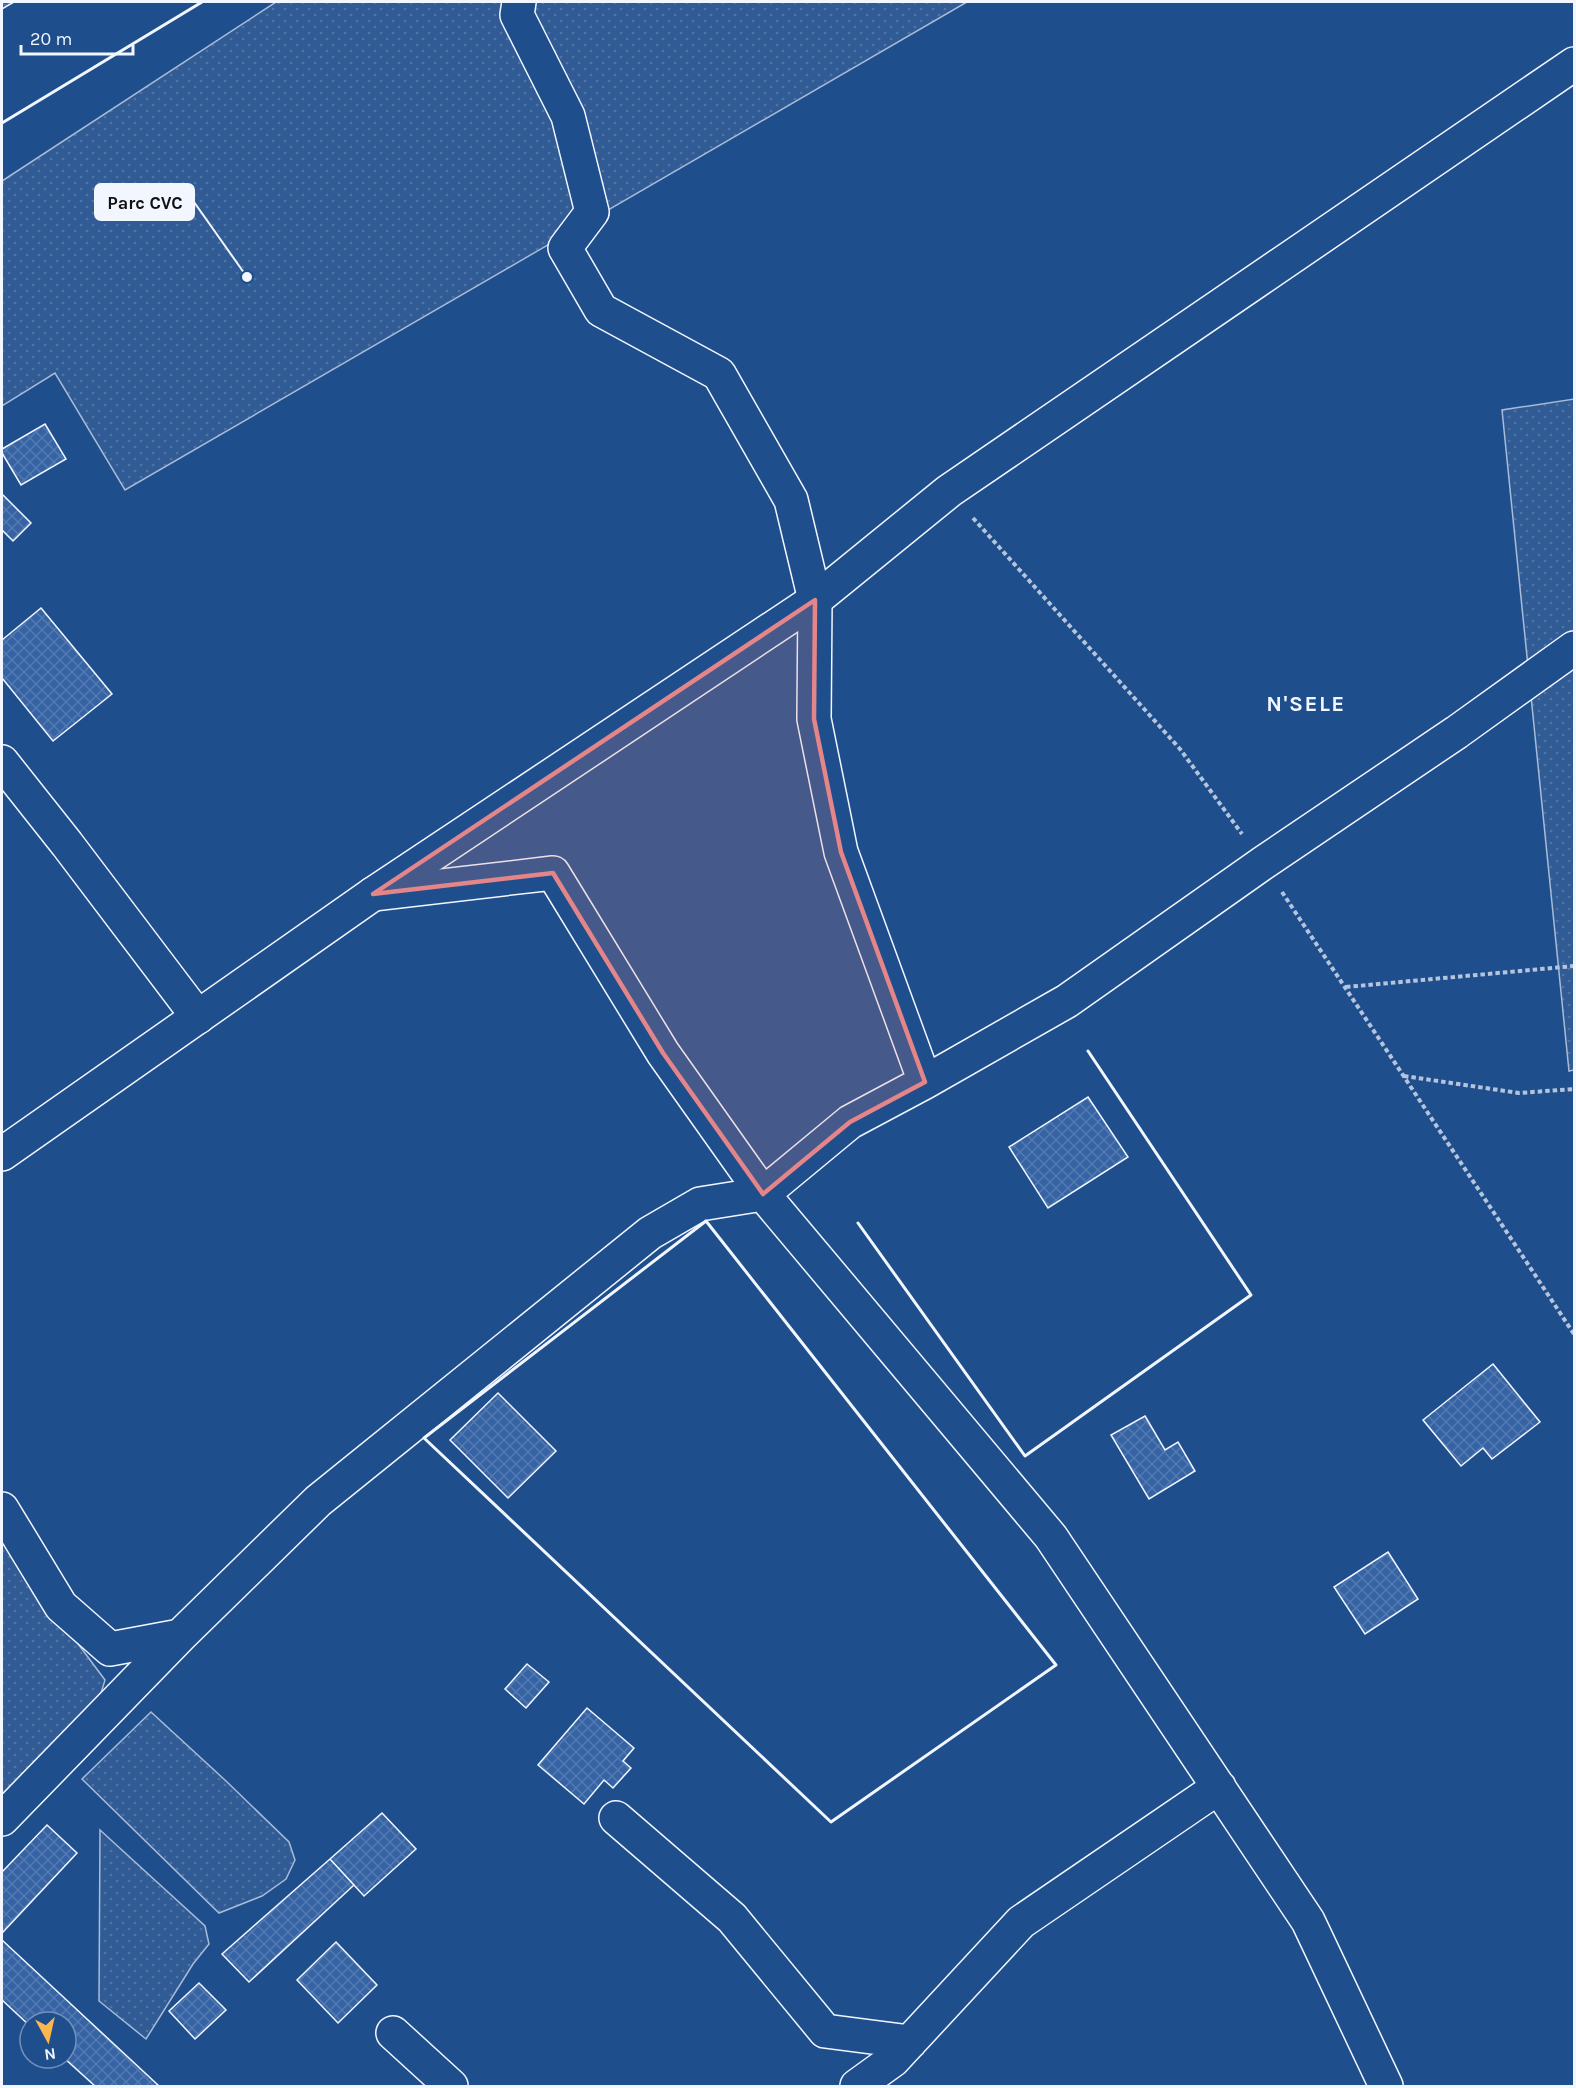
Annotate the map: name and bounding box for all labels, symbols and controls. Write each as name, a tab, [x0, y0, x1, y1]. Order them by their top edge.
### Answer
scale bar	[21, 18, 134, 56]
text: 20 m	[30, 28, 72, 50]
callout: Parc CVC	[95, 184, 194, 220]
text: Parc CVC	[107, 192, 183, 214]
district label: N'SELE	[1266, 691, 1346, 717]
north arrow	[18, 2010, 78, 2070]
text: N	[43, 2044, 57, 2065]

